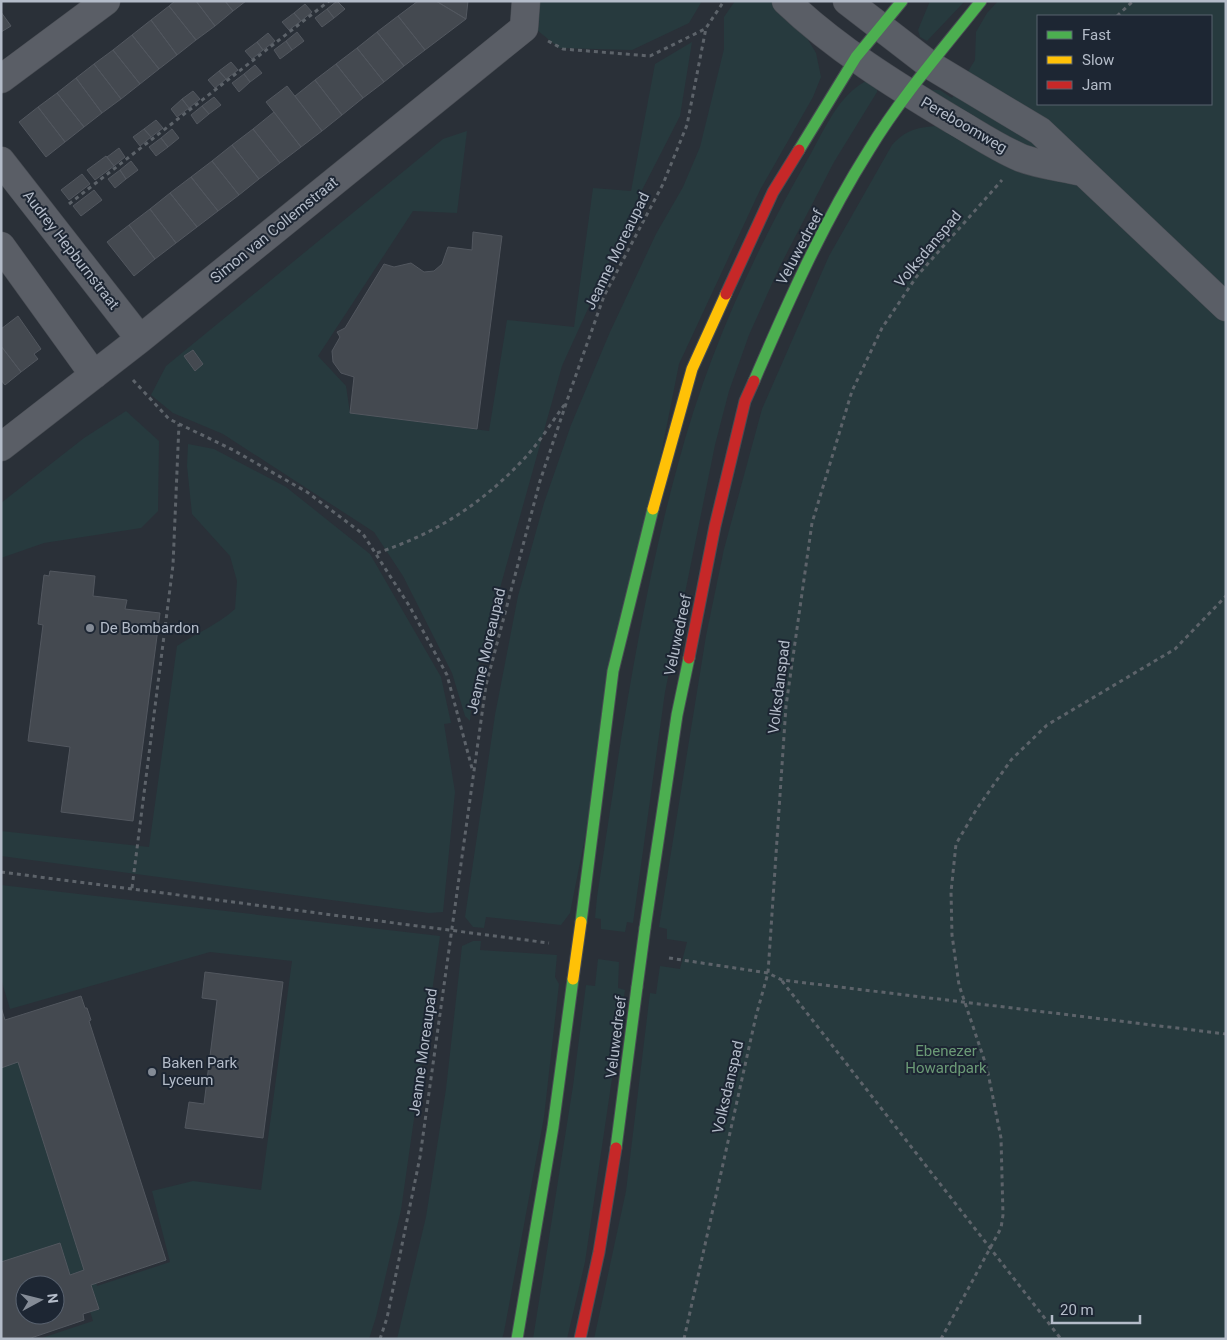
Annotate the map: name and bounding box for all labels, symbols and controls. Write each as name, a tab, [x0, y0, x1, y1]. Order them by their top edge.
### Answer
legend	[1037, 15, 1212, 105]
text: Fast	[1082, 26, 1111, 44]
text: Slow	[1082, 51, 1114, 69]
text: Jam	[1082, 76, 1112, 94]
street label: Pereboomweg	[918, 93, 1010, 157]
street label: Simon van Collemstraat	[207, 173, 342, 287]
street label: Audrey Hepburnstraat	[19, 187, 123, 313]
street label: Jeanne Moreaupad	[581, 189, 653, 313]
street label: Veluwedreef	[773, 206, 828, 288]
street label: Volksdanspad	[891, 207, 965, 291]
street label: Jeanne Moreaupad	[463, 586, 509, 716]
street label: Veluwedreef	[661, 592, 696, 677]
place label: De Bombardon	[100, 619, 199, 637]
marker: De Bombardon	[84, 622, 96, 634]
street label: Volksdanspad	[764, 639, 794, 735]
street label: Jeanne Moreaupad	[405, 987, 441, 1117]
street label: Veluwedreef	[602, 994, 630, 1079]
street label: Volksdanspad	[709, 1039, 747, 1135]
park label: Ebenezer Howardpark	[905, 1042, 987, 1077]
place label: Baken Park Lyceum	[162, 1054, 238, 1089]
marker: Baken Park Lyceum	[146, 1066, 158, 1078]
north arrow	[15, 1275, 65, 1325]
scale bar	[1052, 1292, 1140, 1324]
text: N	[44, 1293, 61, 1304]
text: 20 m	[1060, 1301, 1094, 1319]

